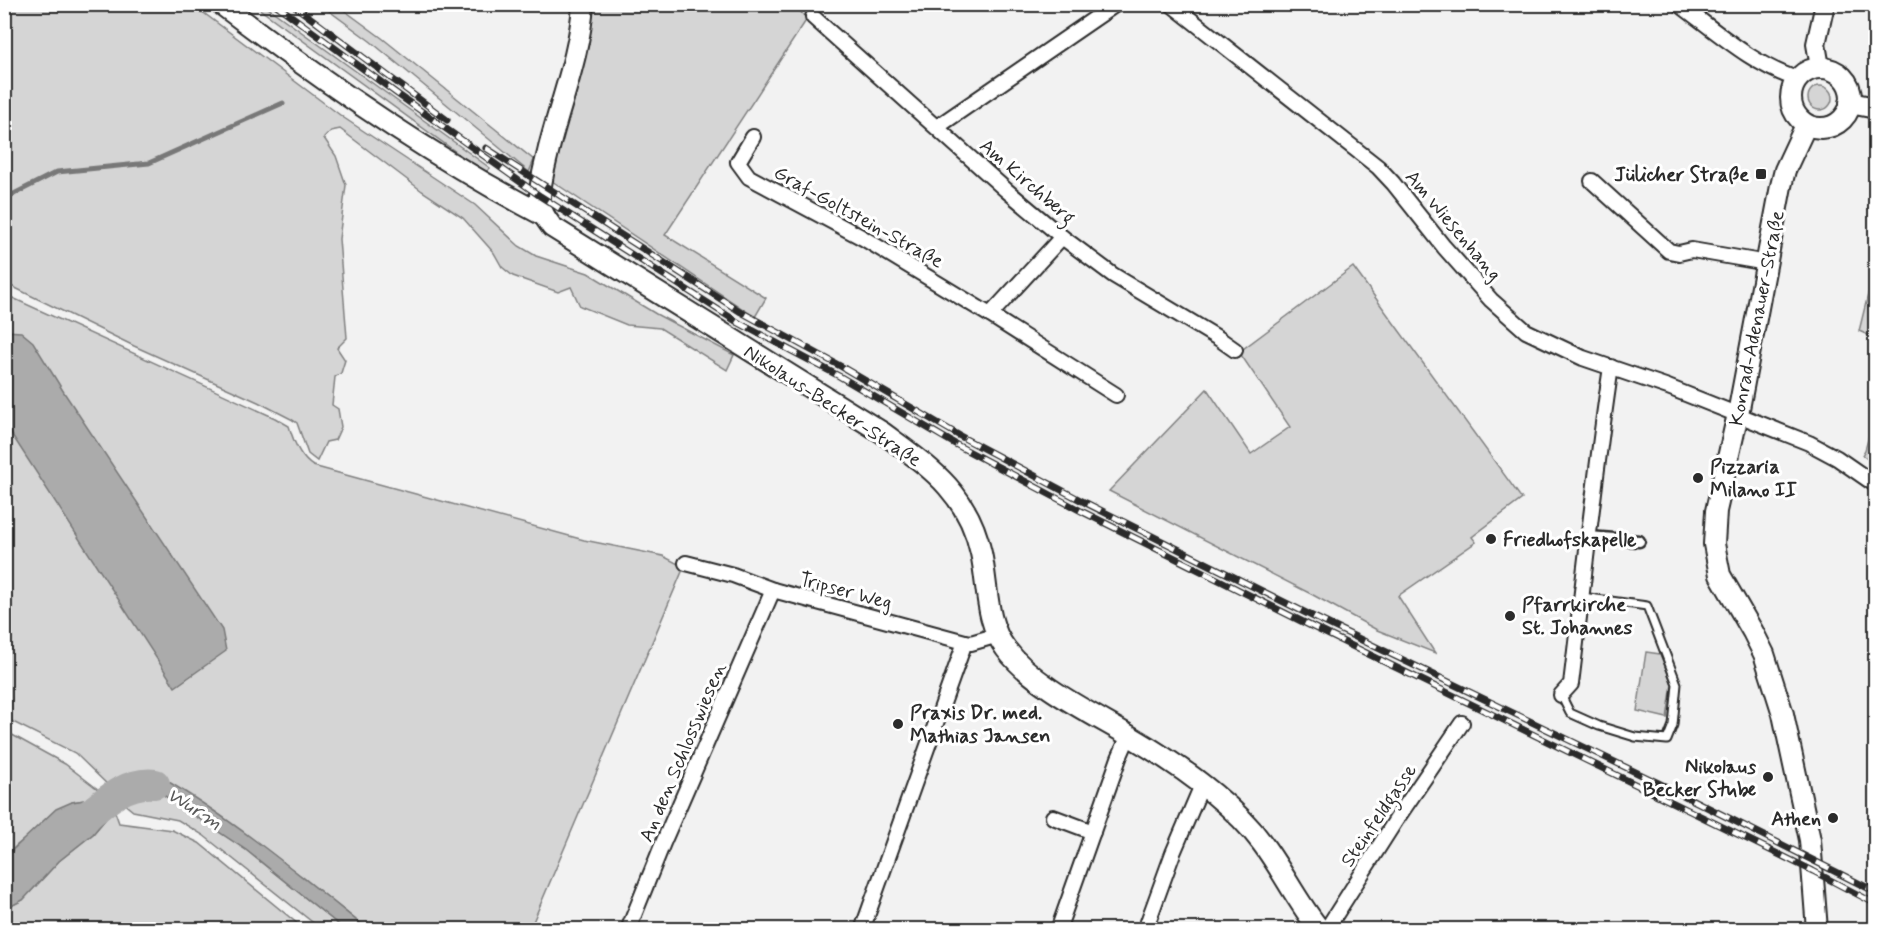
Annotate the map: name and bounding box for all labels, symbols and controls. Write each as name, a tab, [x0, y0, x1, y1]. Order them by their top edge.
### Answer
street label: Am Kirchberg	[972, 133, 1081, 233]
street label: Graf-Goltstein-Straße	[769, 159, 948, 275]
place label: Jülicher Straße	[1614, 162, 1749, 189]
street label: Am Wiesenhang	[1398, 165, 1507, 287]
marker: Jülicher Straße	[1754, 167, 1768, 181]
street label: Konrad-Adenauer-Straße	[1723, 208, 1792, 428]
street label: Nikolaus-Becker-Straße	[738, 339, 926, 474]
place label: Pizzaria Milano II	[1710, 454, 1797, 504]
marker: Pizzaria Milano II	[1691, 471, 1705, 485]
place label: Friedhofskapelle	[1503, 527, 1637, 554]
marker: Friedhofskapelle	[1484, 532, 1498, 546]
street label: Tripser Weg	[796, 566, 895, 617]
place label: Pfarrkirche St. Johannes	[1522, 592, 1633, 642]
marker: Pfarrkirche St. Johannes	[1503, 609, 1517, 623]
street label: An den Schlosswiesen	[633, 658, 734, 846]
place label: Praxis Dr. med. Mathias Jansen	[910, 700, 1051, 750]
marker: Praxis Dr. med. Mathias Jansen	[891, 717, 905, 731]
place label: Nikolaus Becker Stube	[1643, 754, 1757, 804]
street label: Steinfeldgasse	[1335, 759, 1425, 874]
marker: Nikolaus Becker Stube	[1761, 770, 1775, 784]
water label: Wurm	[161, 781, 228, 837]
place label: Athen	[1771, 806, 1821, 833]
marker: Athen	[1826, 811, 1840, 825]

